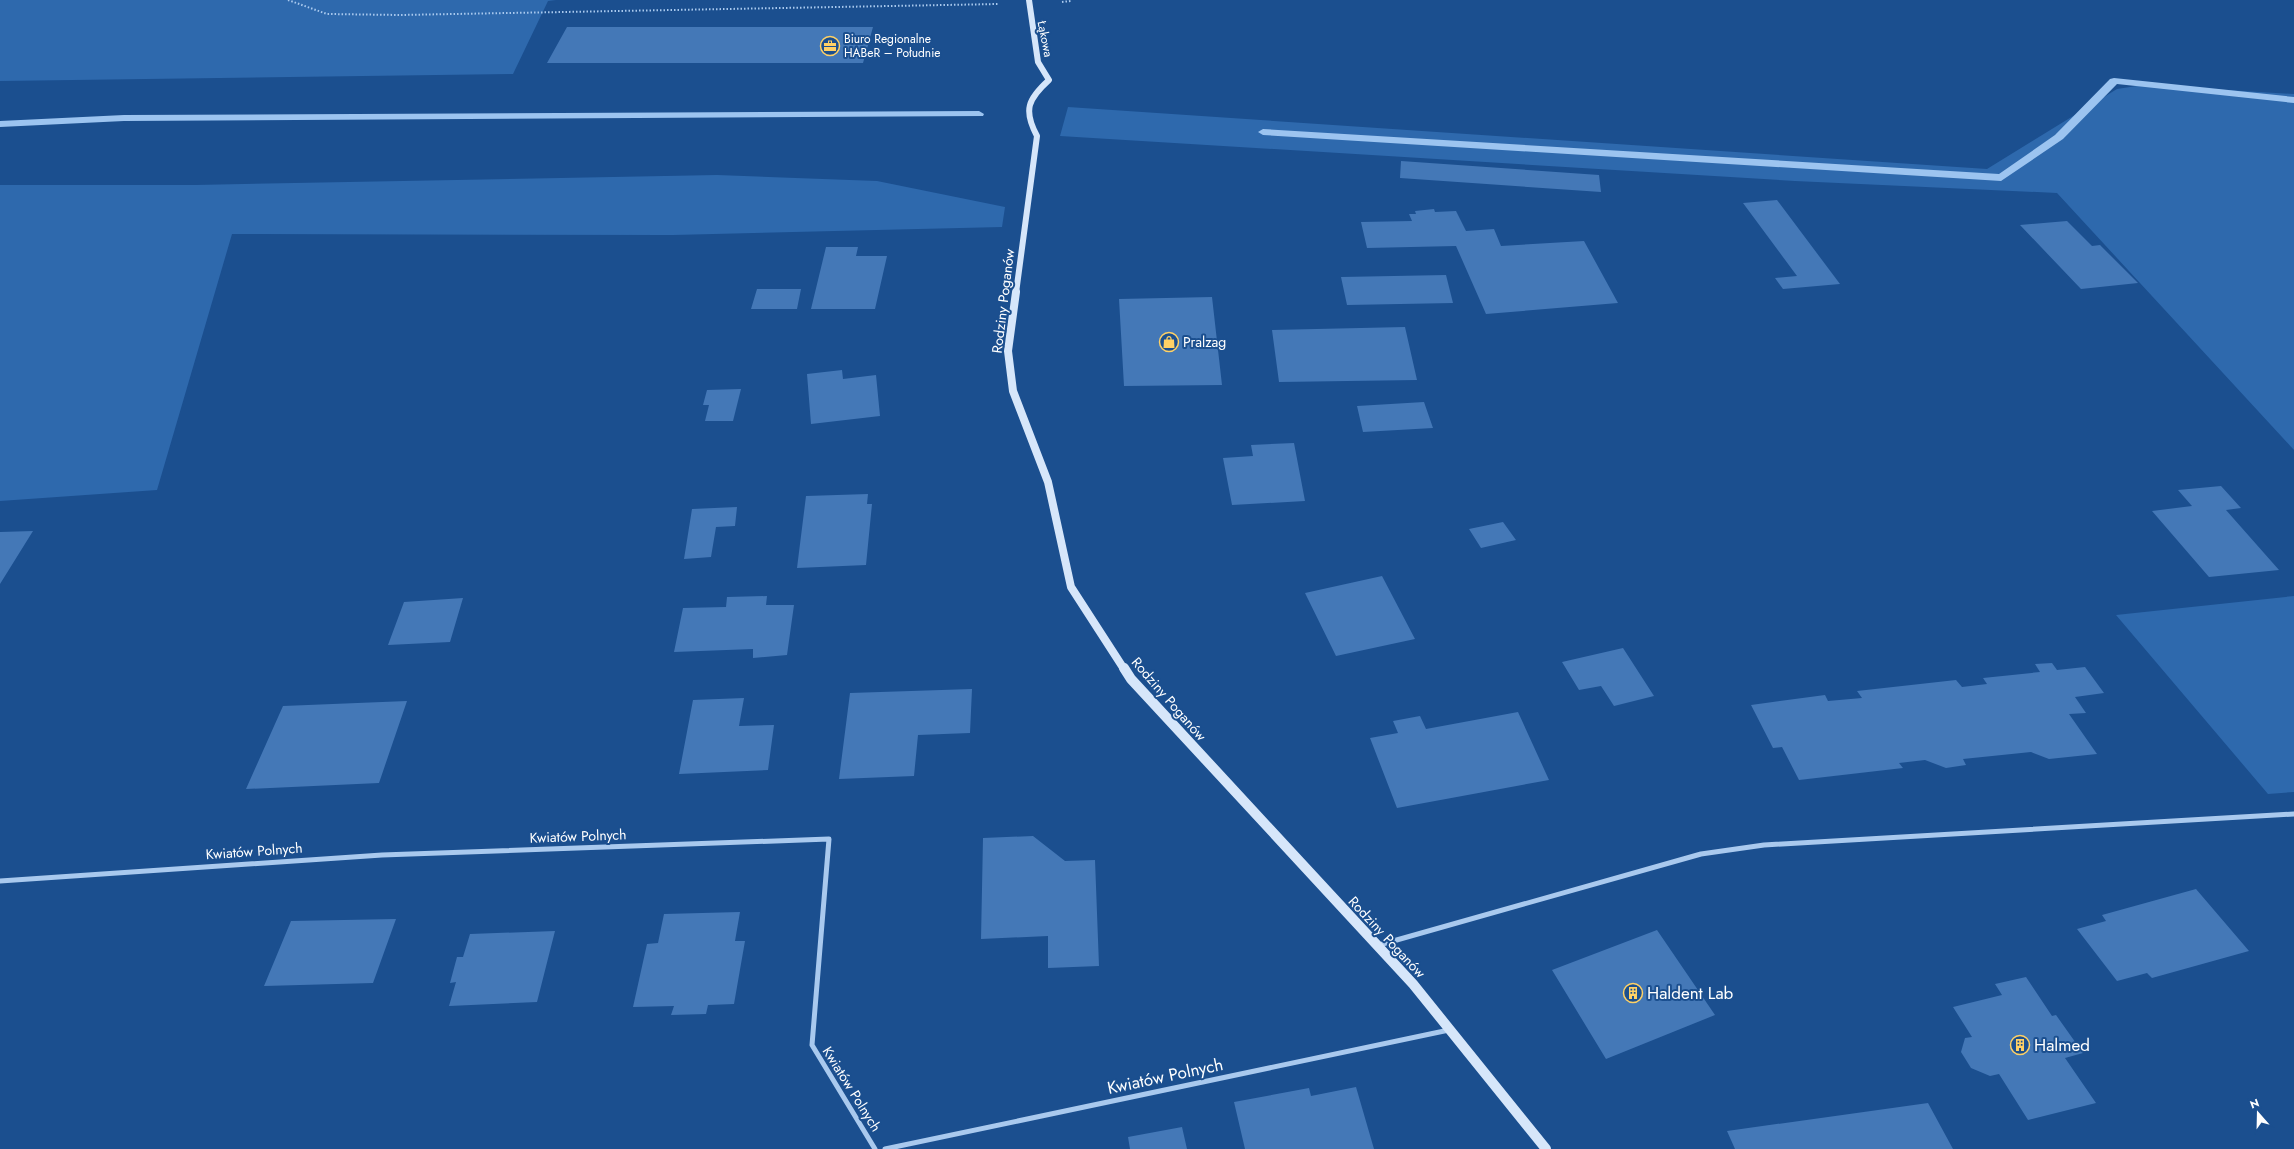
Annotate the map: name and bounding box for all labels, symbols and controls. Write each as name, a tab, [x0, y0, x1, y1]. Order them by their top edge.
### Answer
street label: Łąkowa	[1032, 18, 1057, 59]
place label: Biuro Regionalne HABeR – Południe	[844, 30, 940, 62]
office icon: Biuro Regionalne HABeR – Południe	[819, 35, 841, 57]
street label: Rodziny Poganów	[987, 247, 1019, 354]
shop icon: Pralzag	[1158, 331, 1180, 353]
place label: Pralzag	[1183, 332, 1226, 352]
street label: Rodziny Poganów	[1127, 653, 1211, 746]
street label: Kwiatów Polnych	[529, 824, 627, 848]
street label: Kwiatów Polnych	[205, 838, 303, 864]
street label: Rodziny Poganów	[1344, 892, 1430, 983]
place label: Haldent Lab	[1647, 981, 1734, 1005]
building icon: Haldent Lab	[1622, 982, 1644, 1004]
place label: Halmed	[2034, 1033, 2090, 1057]
building icon: Halmed	[2009, 1034, 2031, 1056]
street label: Kwiatów Polnych	[818, 1043, 886, 1135]
street label: Kwiatów Polnych	[1105, 1052, 1225, 1100]
north arrow	[2238, 1093, 2278, 1133]
text: N	[2248, 1095, 2261, 1113]

